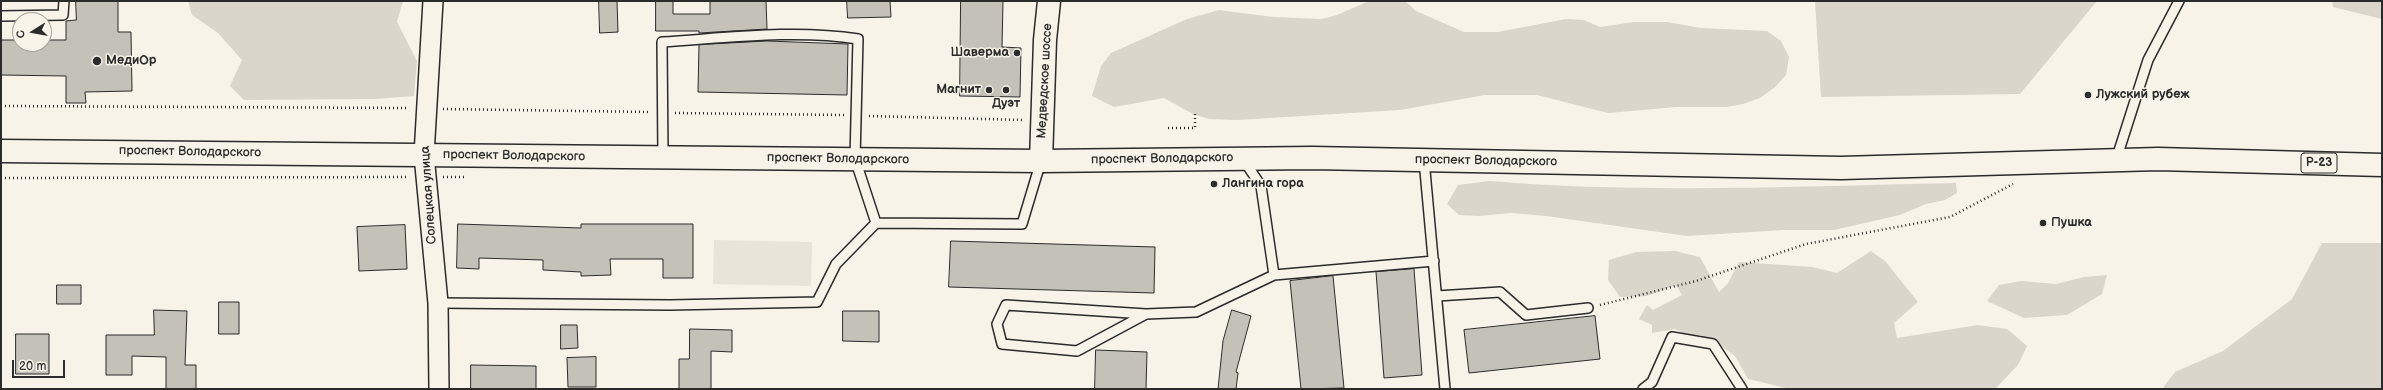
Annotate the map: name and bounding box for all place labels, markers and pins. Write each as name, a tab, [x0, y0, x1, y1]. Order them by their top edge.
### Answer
place label: Шаверма	[950, 45, 1009, 61]
marker: Шаверма	[1012, 48, 1022, 58]
place label: МедиОр	[106, 53, 156, 69]
marker: МедиОр	[91, 55, 103, 67]
place label: Магнит	[936, 82, 981, 98]
marker: Магнит	[984, 85, 994, 95]
marker: Дуэт	[1001, 85, 1011, 95]
place label: Лужский рубеж	[2096, 87, 2189, 103]
marker: Лужский рубеж	[2083, 90, 2093, 100]
place label: Дуэт	[992, 96, 1020, 112]
place label: Лангина гора	[1222, 176, 1304, 192]
marker: Лангина гора	[1209, 179, 1219, 189]
place label: Пушка	[2051, 215, 2092, 231]
marker: Пушка	[2038, 218, 2048, 228]

